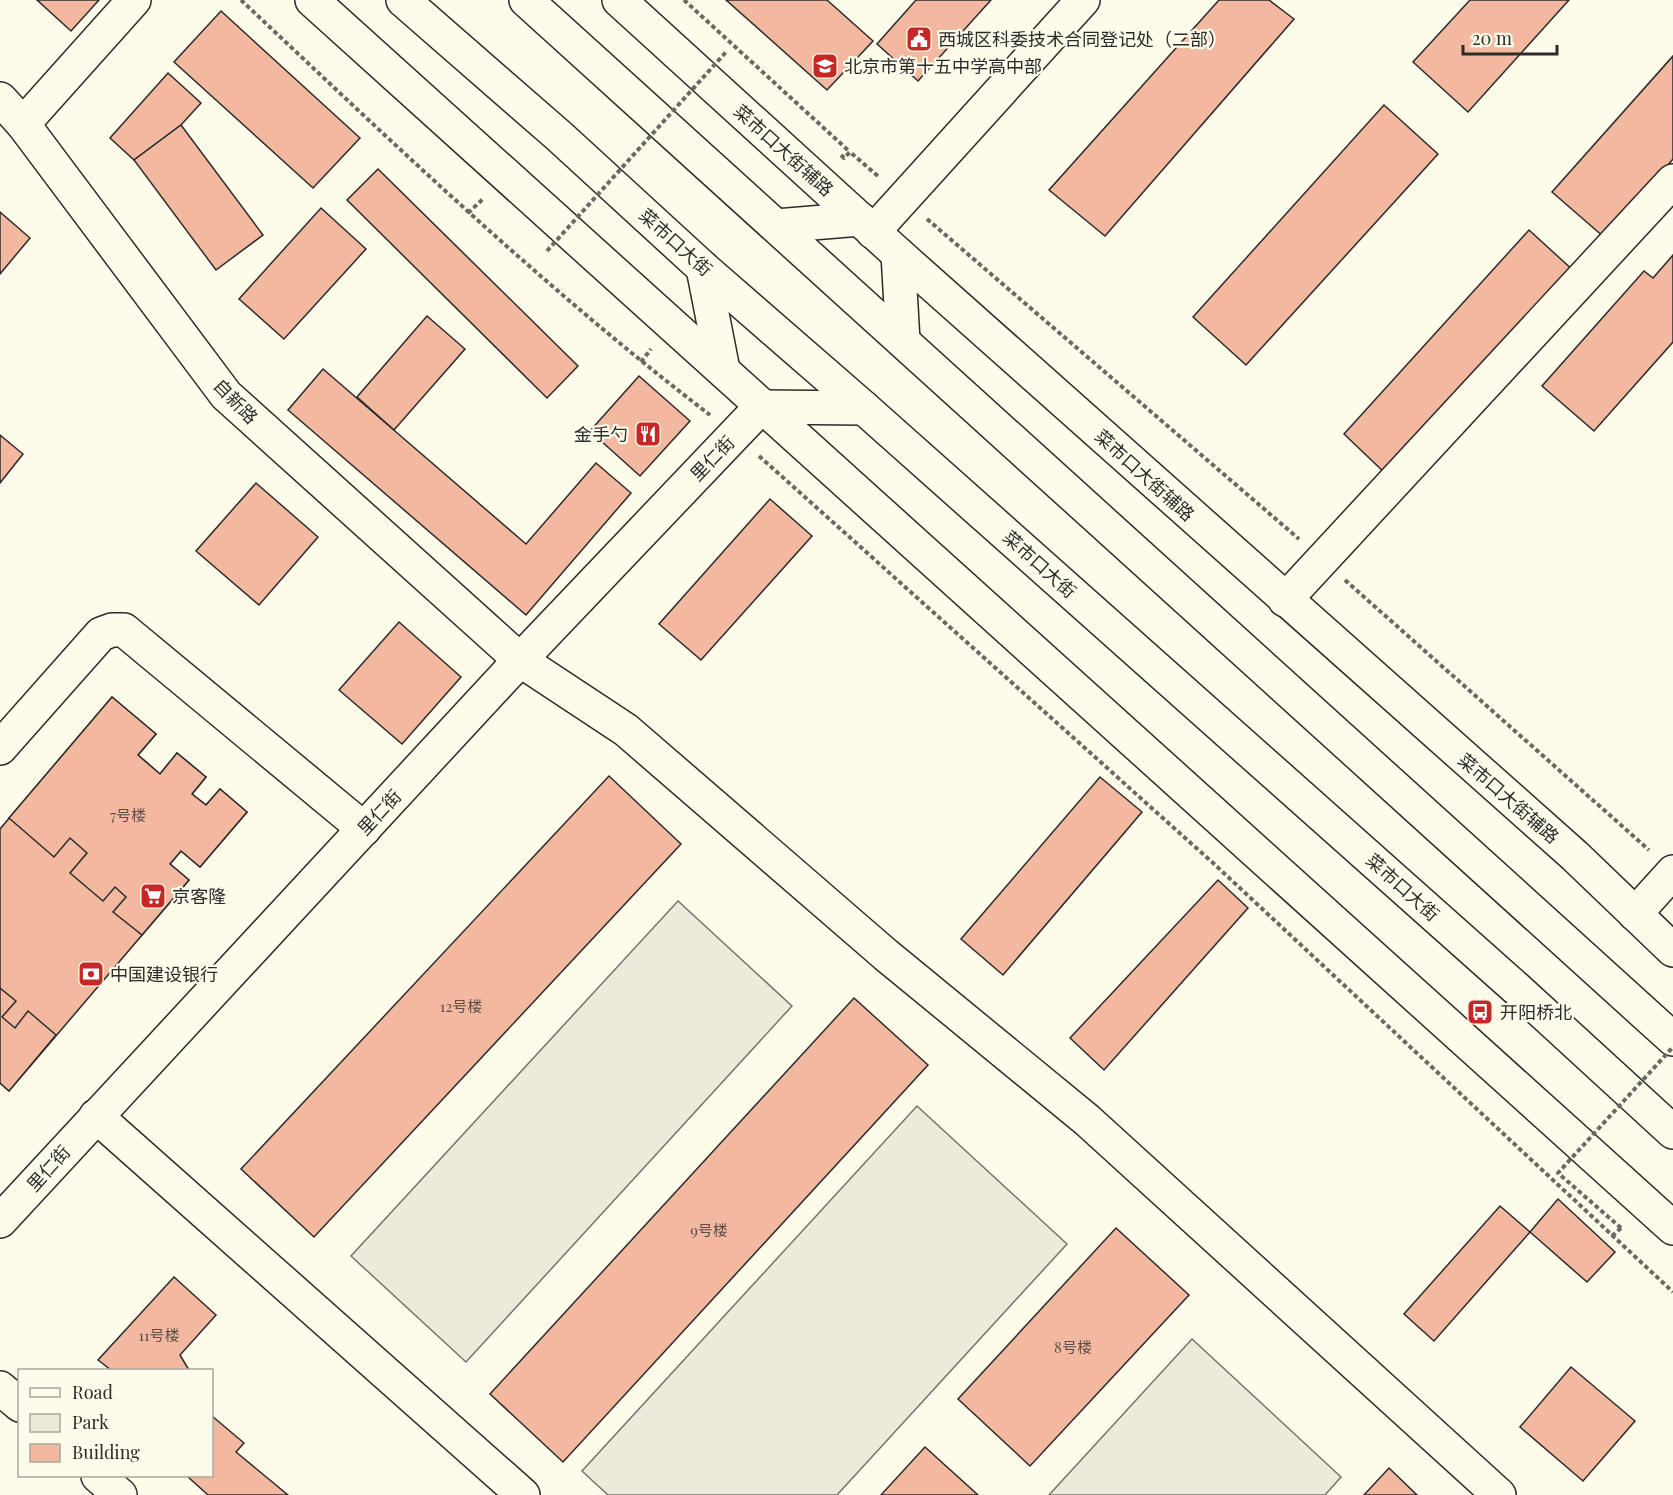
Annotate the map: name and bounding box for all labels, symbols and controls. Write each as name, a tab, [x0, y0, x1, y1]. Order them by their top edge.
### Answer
scale bar	[1463, 18, 1558, 56]
public building icon: 西城区科委技术合同登记处（二部）	[904, 24, 934, 54]
text: 20 m	[1472, 26, 1512, 50]
place label: 西城区科委技术合同登记处（二部）	[938, 27, 1226, 51]
school or university icon: 北京市第十五中学高中部	[810, 51, 840, 81]
place label: 北京市第十五中学高中部	[844, 54, 1042, 78]
street label: 菜市口大街辅路	[729, 99, 839, 201]
street label: 菜市口大街	[635, 203, 717, 281]
street label: 自新路	[209, 373, 263, 429]
restaurant icon: 金手勺	[633, 419, 663, 449]
place label: 金手勺	[574, 422, 628, 446]
street label: 菜市口大街辅路	[1090, 424, 1200, 526]
street label: 里仁街	[685, 430, 739, 486]
street label: 菜市口大街	[999, 525, 1081, 603]
street label: 菜市口大街辅路	[1454, 748, 1564, 848]
street label: 里仁街	[352, 784, 406, 840]
house number: 7号楼	[110, 805, 146, 825]
street label: 菜市口大街	[1362, 848, 1444, 926]
supermarket icon: 京客隆	[138, 881, 168, 911]
place label: 京客隆	[172, 884, 226, 908]
bank icon: 中国建设银行	[76, 959, 106, 989]
place label: 中国建设银行	[110, 962, 218, 986]
house number: 12号楼	[440, 996, 482, 1016]
bus stop icon: 开阳桥北	[1465, 997, 1495, 1027]
place label: 开阳桥北	[1500, 1000, 1572, 1024]
street label: 里仁街	[21, 1140, 75, 1196]
house number: 9号楼	[690, 1220, 728, 1240]
house number: 11号楼	[138, 1325, 180, 1345]
house number: 8号楼	[1054, 1337, 1092, 1357]
legend	[18, 1369, 213, 1477]
text: Road	[72, 1380, 113, 1404]
text: Park	[72, 1410, 109, 1434]
text: Building	[72, 1440, 140, 1464]

